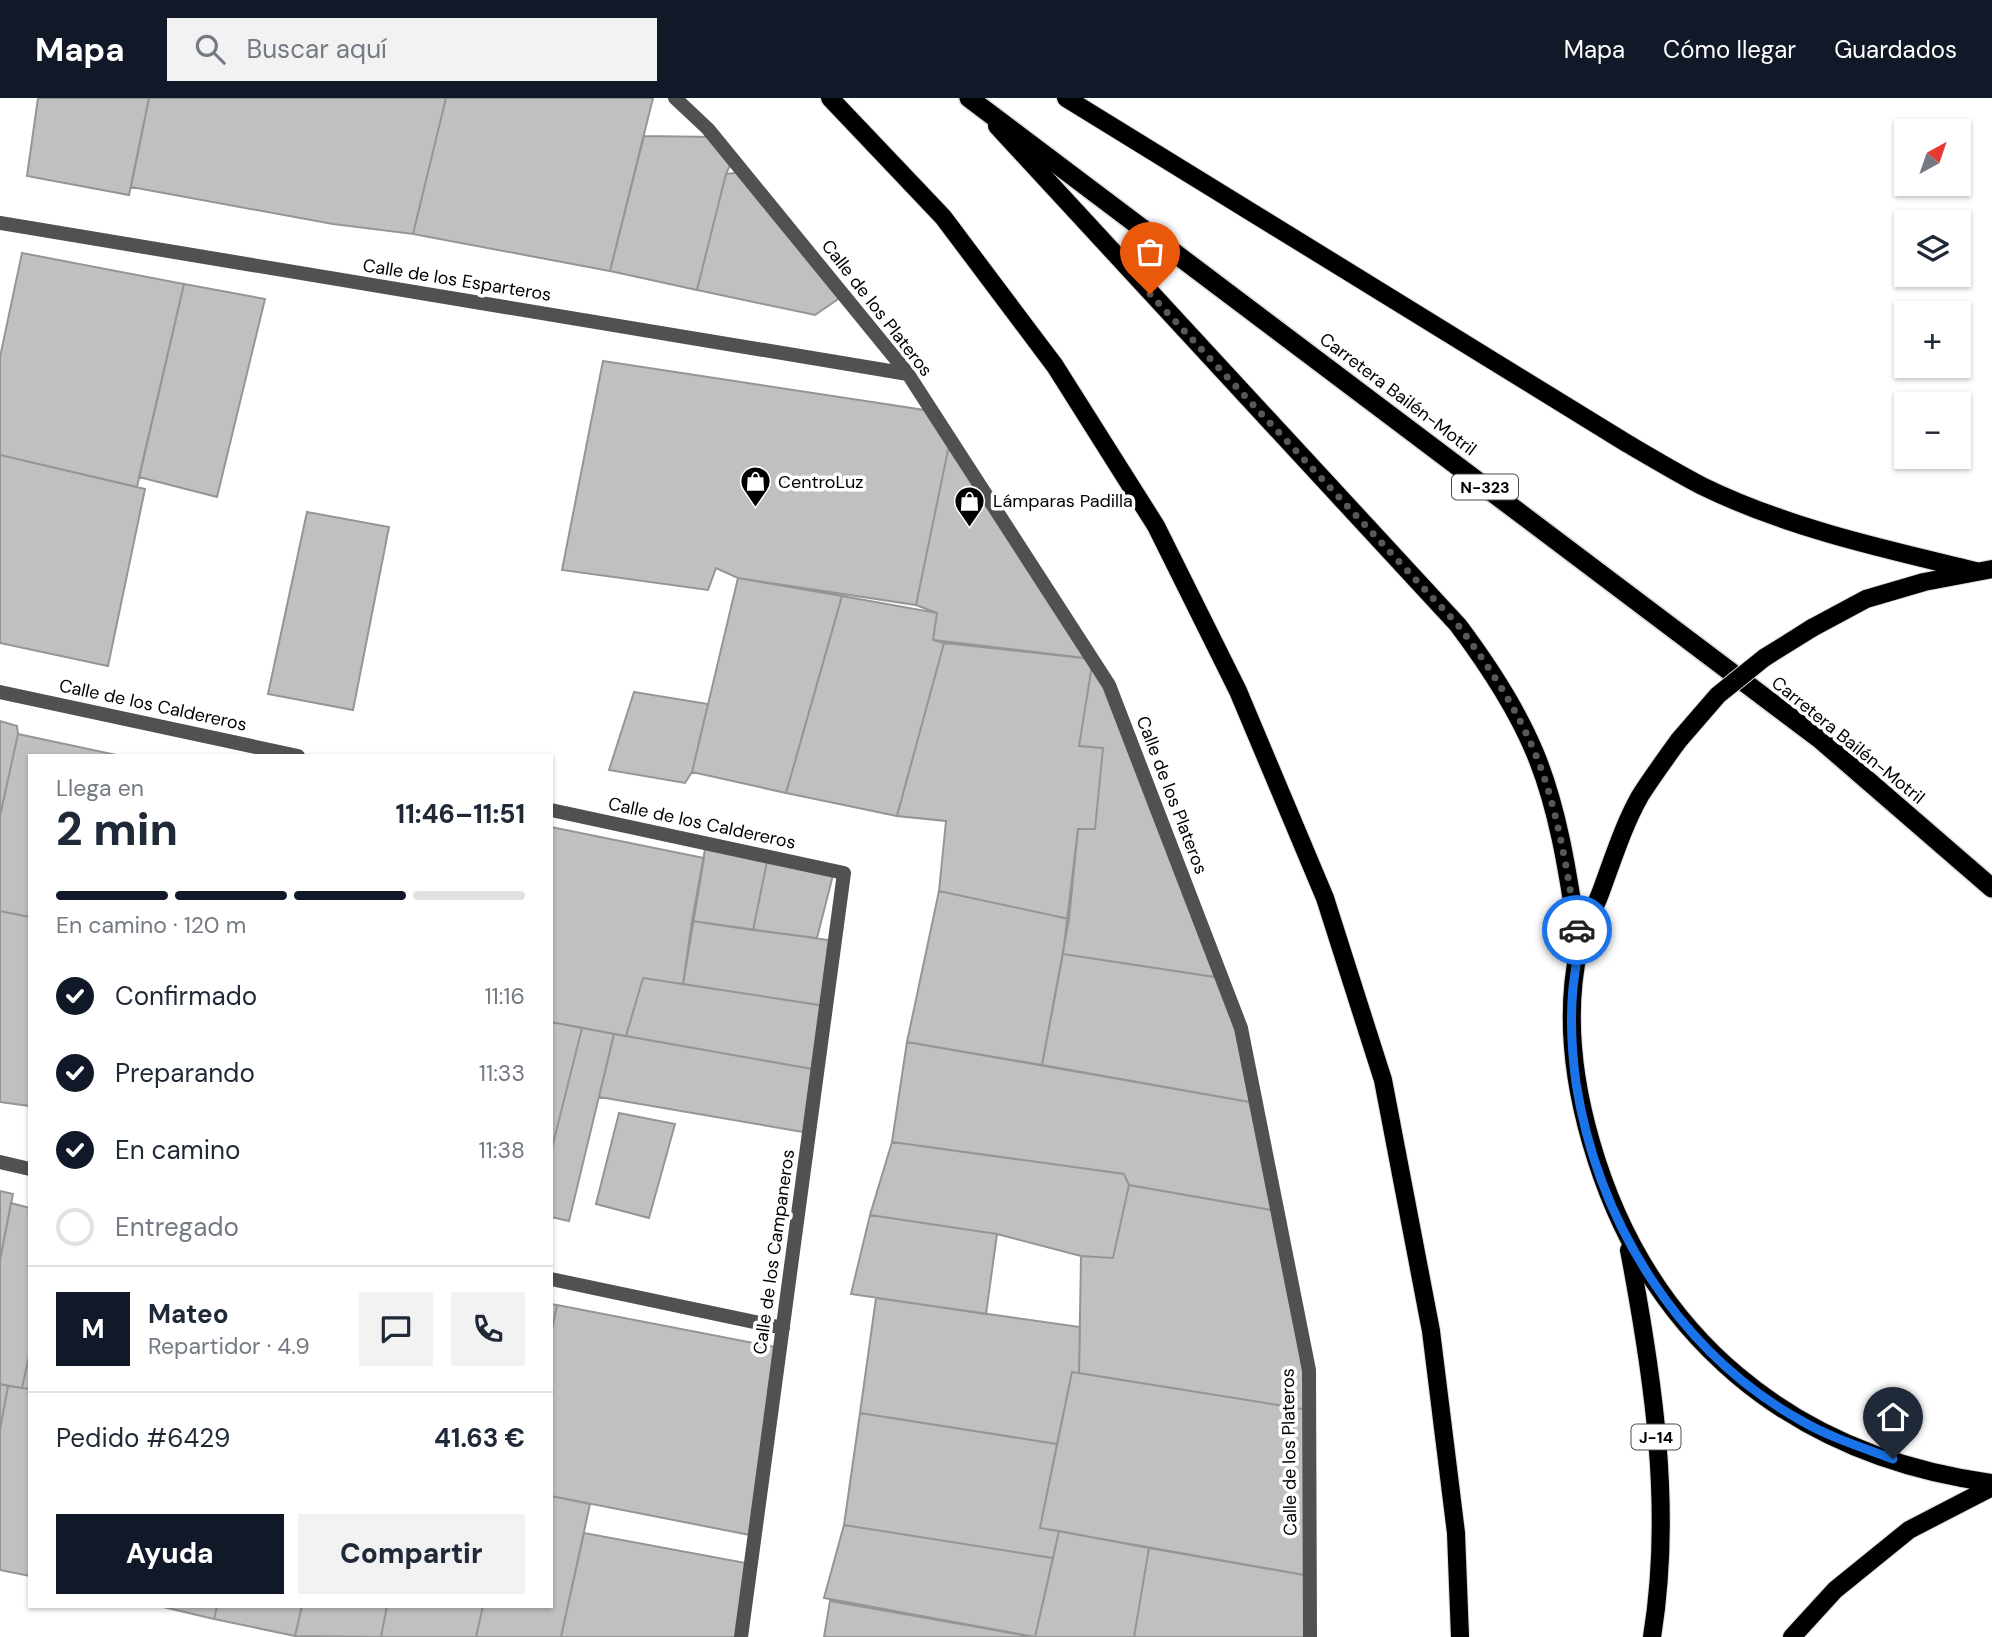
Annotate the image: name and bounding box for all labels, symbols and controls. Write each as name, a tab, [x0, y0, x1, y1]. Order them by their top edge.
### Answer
search box	[167, 18, 657, 81]
text: Mapa	[35, 28, 125, 71]
icon: search	[191, 30, 229, 68]
text: Buscar aquí	[247, 32, 387, 66]
text: Mapa	[1564, 34, 1625, 65]
text: Cómo llegar	[1663, 34, 1796, 65]
text: Guardados	[1834, 34, 1957, 65]
north arrow	[1894, 119, 1970, 196]
map controls	[1894, 119, 1971, 469]
button: layers	[1894, 210, 1971, 287]
pin	[1120, 222, 1180, 294]
icon: bag	[1131, 233, 1169, 271]
street label: Calle de los Plateros	[816, 235, 938, 381]
street label: Calle de los Esparteros	[361, 253, 553, 307]
button: +	[1894, 301, 1971, 378]
street label: Carretera Bailén-Motril	[1315, 327, 1481, 461]
button: −	[1894, 392, 1971, 469]
shop icon: CentroLuz	[738, 465, 772, 509]
place label: CentroLuz	[778, 470, 864, 494]
road number: N-323	[1452, 474, 1518, 500]
shop icon: Lámparas Padilla	[953, 484, 987, 528]
place label: Lámparas Padilla	[993, 489, 1133, 513]
street label: Carretera Bailén-Motril	[1766, 671, 1930, 809]
street label: Calle de los Caldereros	[57, 673, 249, 737]
street label: Calle de los Plateros	[1131, 712, 1213, 878]
text: Llega en	[56, 773, 144, 803]
street label: Calle de los Caldereros	[606, 791, 798, 855]
text: 11:46–11:51	[396, 797, 525, 831]
text: 2 min	[56, 799, 178, 859]
courier	[1542, 895, 1612, 965]
text: En camino · 120 m	[56, 910, 246, 940]
icon: car	[1558, 911, 1596, 949]
icon: check	[56, 977, 94, 1015]
text: Confirmado	[115, 979, 257, 1013]
text: 11:16	[484, 981, 525, 1011]
icon: check	[56, 1054, 94, 1092]
text: Preparando	[115, 1056, 255, 1090]
text: 11:33	[479, 1058, 525, 1088]
icon: check	[56, 1131, 94, 1169]
text: En camino	[115, 1133, 240, 1167]
text: 11:38	[478, 1135, 525, 1165]
street label: Calle de los Campaneros	[748, 1148, 800, 1356]
text: Entregado	[115, 1210, 239, 1244]
button: chat	[359, 1292, 433, 1366]
button: phone	[451, 1292, 525, 1366]
text: Mateo	[148, 1297, 229, 1331]
text: M	[81, 1312, 105, 1346]
text: Repartidor · 4.9	[148, 1331, 310, 1361]
street label: Calle de los Plateros	[1276, 1368, 1302, 1536]
pin	[1863, 1387, 1923, 1459]
icon: home	[1874, 1398, 1912, 1436]
text: Pedido #6429	[56, 1421, 230, 1455]
text: 41.63 €	[434, 1421, 525, 1455]
road number: J-14	[1632, 1424, 1680, 1450]
button: Ayuda	[56, 1514, 284, 1594]
button: Compartir	[298, 1514, 525, 1594]

